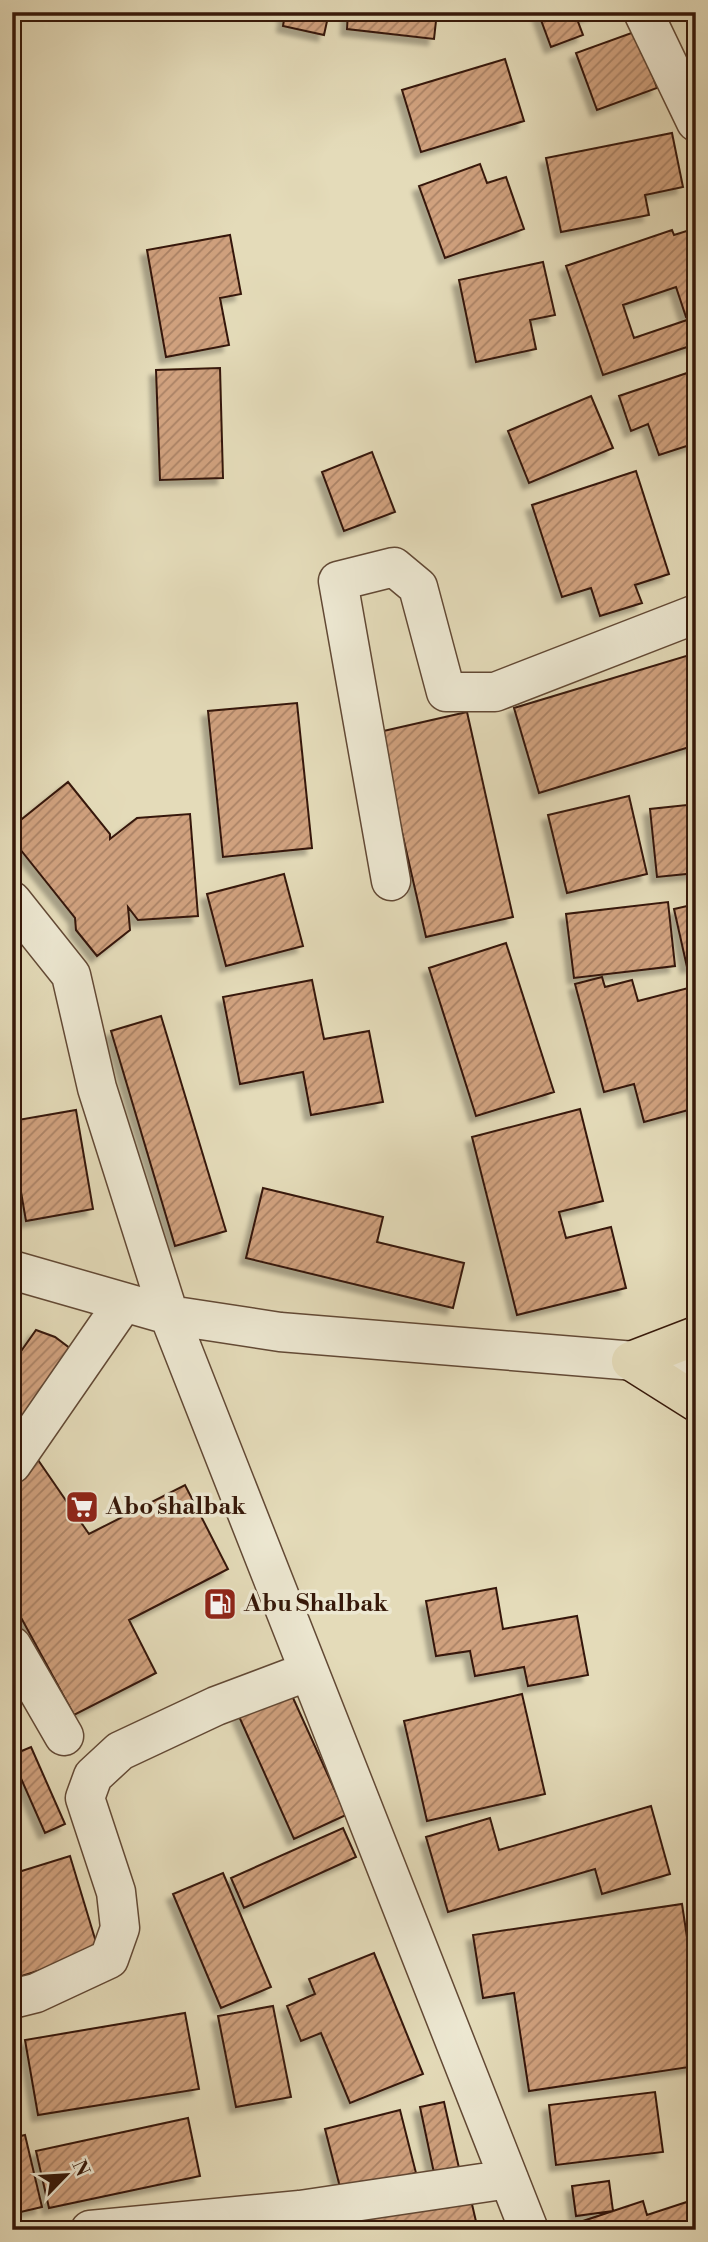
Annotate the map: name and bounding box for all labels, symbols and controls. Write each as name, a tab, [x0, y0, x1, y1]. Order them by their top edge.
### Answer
supermarket icon: Abo shalbak	[63, 1488, 101, 1526]
place label: Abo shalbak	[105, 1492, 247, 1522]
fuel station icon: Abu Shalbak	[201, 1585, 239, 1623]
place label: Abu Shalbak	[243, 1589, 389, 1619]
north arrow	[32, 2140, 102, 2210]
text: N	[66, 2156, 95, 2180]

